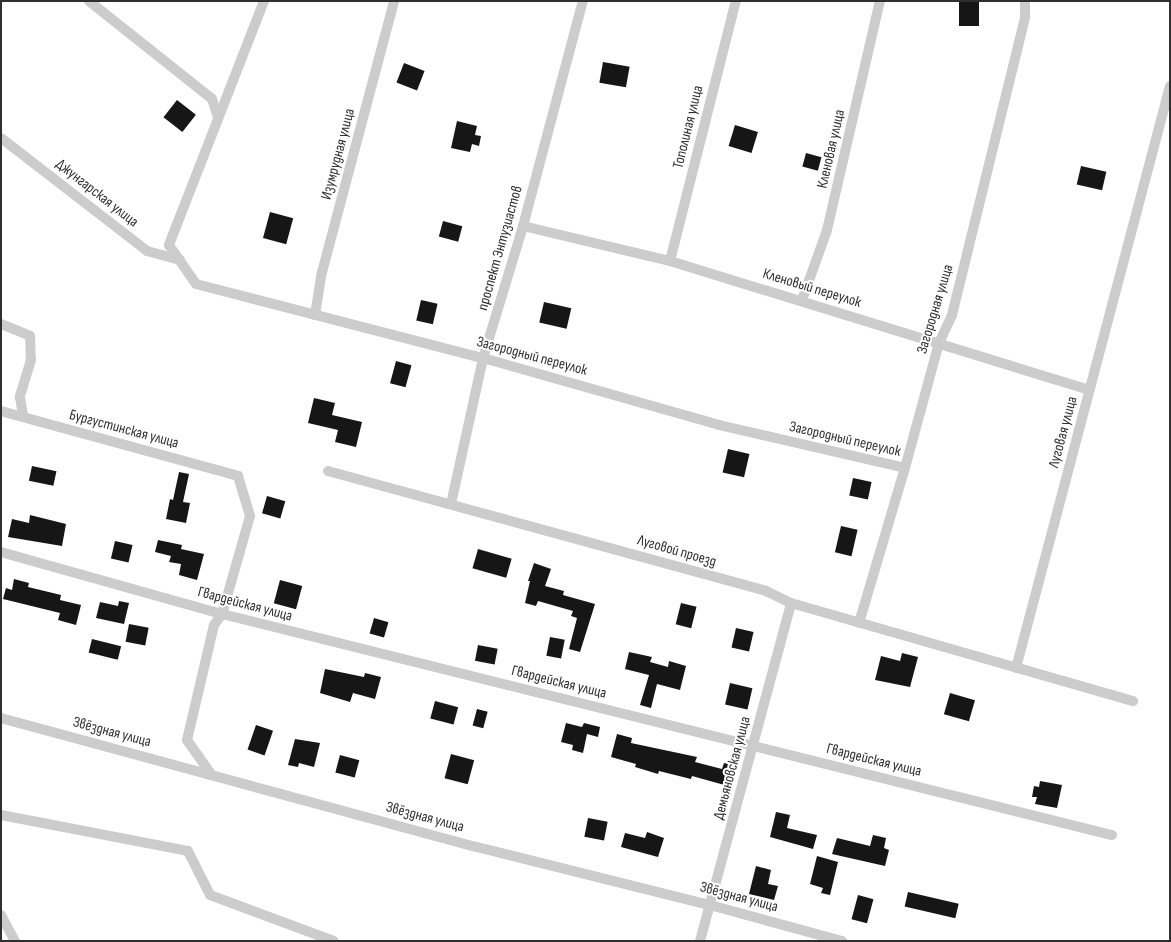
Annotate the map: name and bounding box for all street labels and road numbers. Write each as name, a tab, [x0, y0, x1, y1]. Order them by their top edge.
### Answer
street label: Тополиная улица	[669, 84, 707, 170]
street label: Изумрудная улица	[317, 106, 359, 202]
street label: Кленовая улица	[813, 108, 849, 190]
street label: Джунгарская улица	[52, 155, 142, 231]
street label: проспект Энтузиастов	[474, 184, 526, 312]
street label: Загородная улица	[913, 262, 957, 356]
street label: Кленовый переулок	[761, 265, 863, 311]
street label: Загородный переулок	[475, 333, 589, 379]
street label: Луговая улица	[1045, 394, 1081, 470]
street label: Бургустинская улица	[67, 406, 181, 452]
street label: Загородный переулок	[788, 417, 902, 461]
street label: Луговой проезд	[636, 531, 718, 571]
street label: Гвардейская улица	[196, 583, 294, 625]
street label: Гвардейская улица	[510, 662, 608, 702]
street label: Звёздная улица	[71, 713, 153, 751]
street label: Демьяновская улица	[710, 715, 754, 821]
street label: Гвардейская улица	[825, 740, 923, 780]
street label: Звёздная улица	[384, 798, 466, 836]
street label: Звёздная улица	[698, 878, 780, 916]

